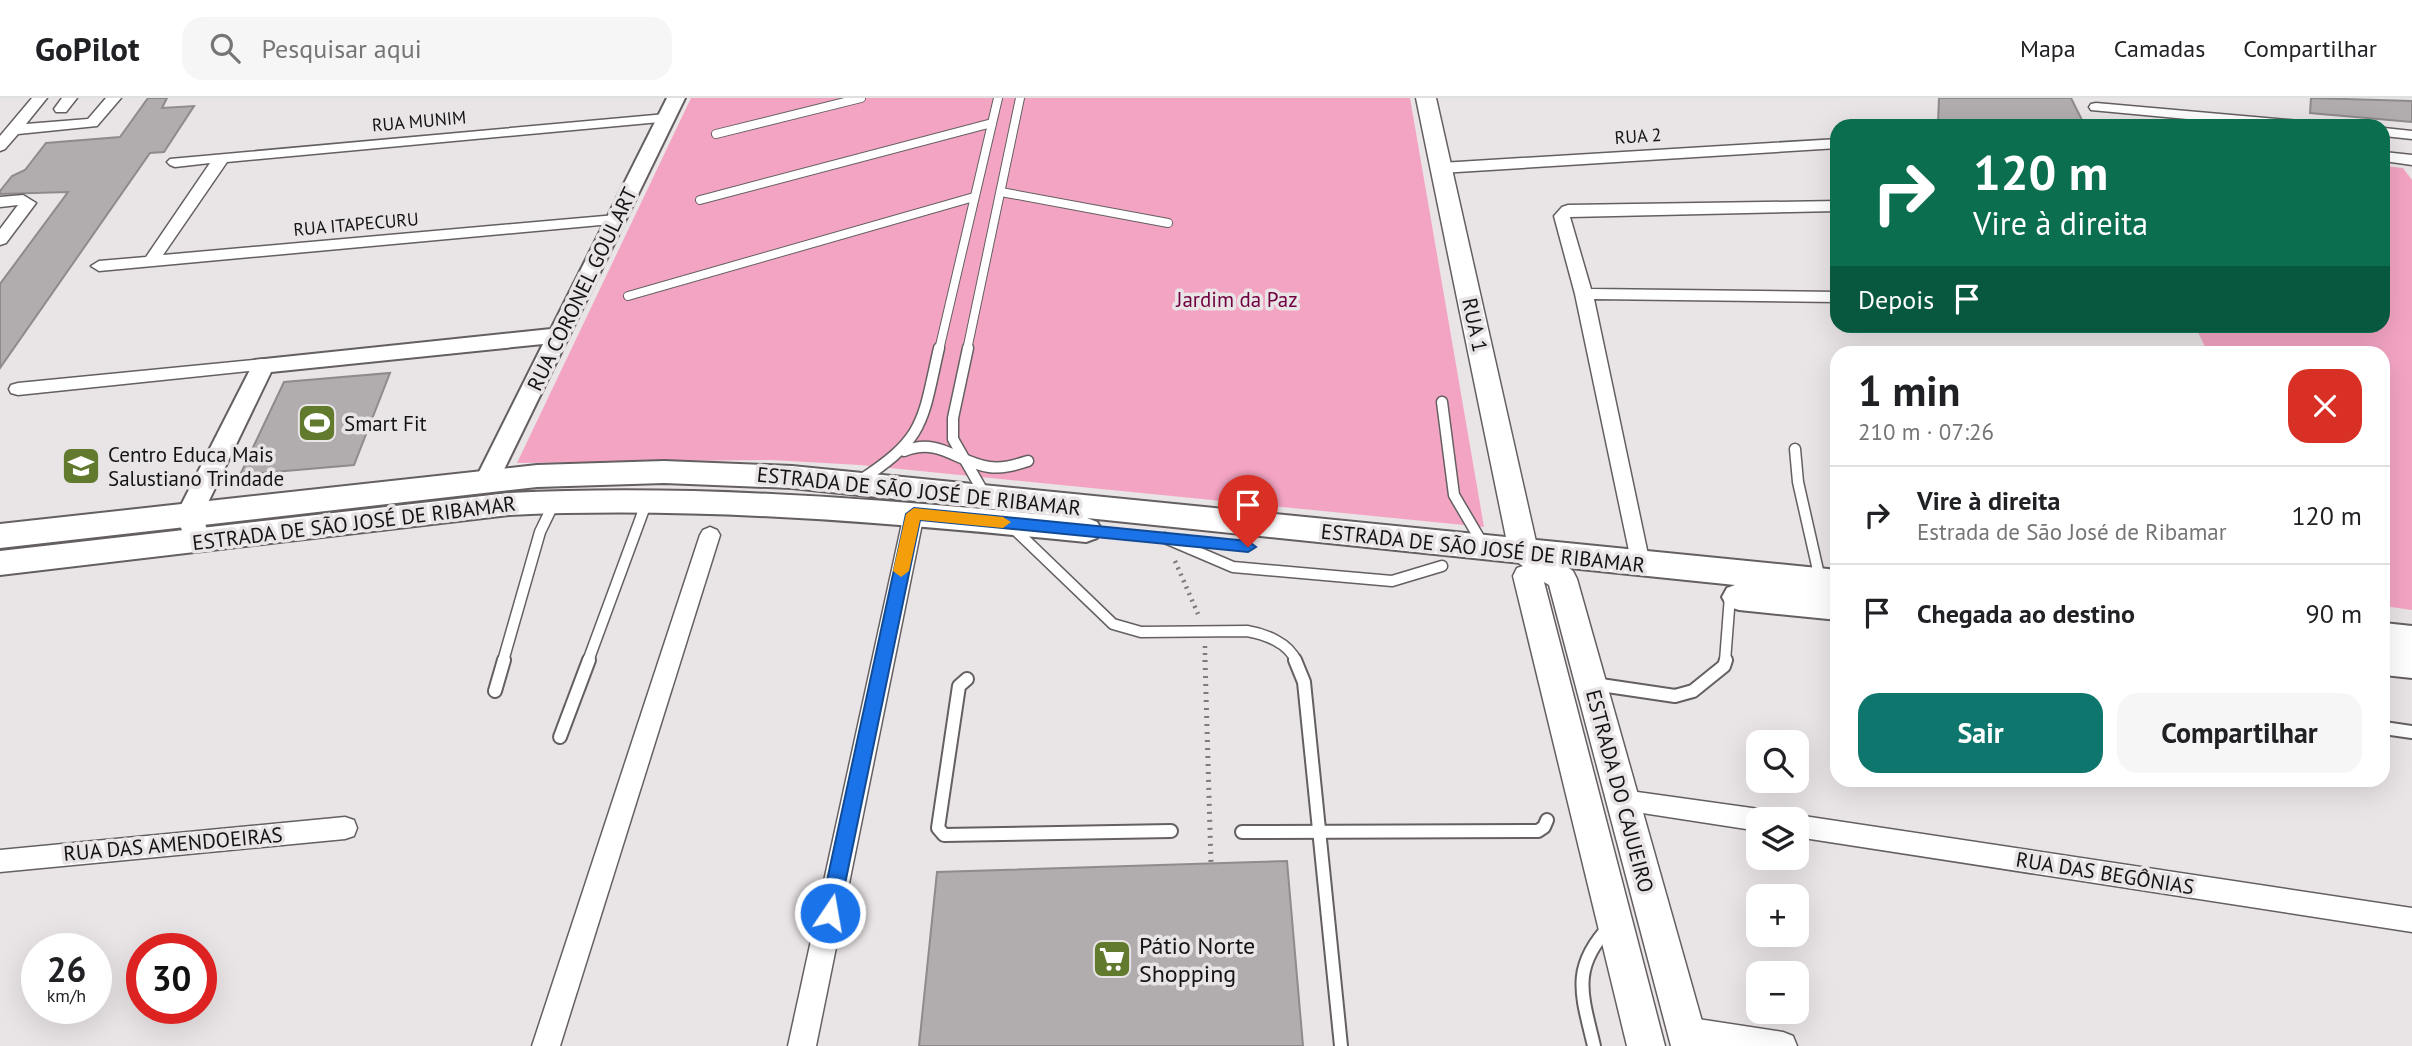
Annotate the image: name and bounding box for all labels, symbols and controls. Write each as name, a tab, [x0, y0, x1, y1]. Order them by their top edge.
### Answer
search box	[182, 17, 672, 80]
text: GoPilot	[35, 27, 140, 70]
icon: search	[206, 29, 244, 67]
text: Pesquisar aqui	[262, 32, 422, 65]
text: Mapa	[2020, 33, 2076, 64]
text: Camadas	[2114, 33, 2205, 64]
text: Compartilhar	[2243, 33, 2377, 64]
street label: RUA MUNIM	[371, 105, 467, 137]
street label: RUA 2	[1614, 123, 1662, 149]
text: 120 m	[1973, 140, 2108, 204]
icon: right	[1858, 147, 1949, 238]
street label: RUA CORONEL GOULART	[521, 183, 643, 395]
text: Vire à direita	[1973, 202, 2148, 244]
street label: RUA ITAPECURU	[292, 207, 420, 241]
icon: arrive	[1948, 280, 1986, 318]
text: Depois	[1858, 283, 1934, 316]
park label: Jardim da Paz	[1175, 286, 1298, 313]
street label: RUA 1	[1456, 295, 1494, 355]
text: 1 min	[1858, 363, 1960, 418]
button: close	[2288, 369, 2362, 443]
sports icon: Smart Fit	[296, 402, 338, 444]
place label: Smart Fit	[344, 410, 427, 437]
text: 210 m · 07:26	[1858, 417, 1994, 446]
place label: Centro Educa Mais Salustiano Trindade	[108, 441, 284, 492]
school or university icon: Centro Educa Mais Salustiano Trindade	[60, 445, 102, 487]
street label: ESTRADA DE SÃO JOSÉ DE RIBAMAR	[756, 461, 1082, 521]
pin	[1218, 475, 1278, 547]
text: Vire à direita	[1917, 484, 2060, 517]
icon: arrive	[1229, 486, 1267, 524]
street label: ESTRADA DE SÃO JOSÉ DE RIBAMAR	[191, 490, 517, 556]
icon: right	[1858, 496, 1896, 534]
text: 120 m	[2291, 499, 2362, 532]
text: Estrada de São José de Ribamar	[1917, 517, 2227, 546]
street label: ESTRADA DE SÃO JOSÉ DE RIBAMAR	[1320, 518, 1646, 578]
icon: arrive	[1858, 594, 1896, 632]
text: Chegada ao destino	[1917, 597, 2135, 630]
text: 90 m	[2306, 597, 2362, 630]
street label: ESTRADA DO CAJUEIRO	[1580, 687, 1660, 895]
button: Sair	[1858, 693, 2103, 773]
button: Compartilhar	[2117, 693, 2362, 773]
map controls	[1746, 730, 1809, 1024]
button: search	[1746, 730, 1809, 793]
button: layers	[1746, 807, 1809, 870]
street label: RUA DAS AMENDOEIRAS	[62, 821, 284, 867]
street label: RUA DAS BEGÔNIAS	[2014, 846, 2196, 900]
position arrow	[793, 876, 867, 950]
button: +	[1746, 884, 1809, 947]
place label: Pátio Norte Shopping	[1139, 930, 1255, 989]
speed limit sign: 30	[126, 933, 217, 1024]
supermarket icon: Pátio Norte Shopping	[1091, 938, 1133, 980]
text: 26	[47, 946, 86, 992]
button: −	[1746, 961, 1809, 1024]
text: km/h	[47, 984, 86, 1007]

